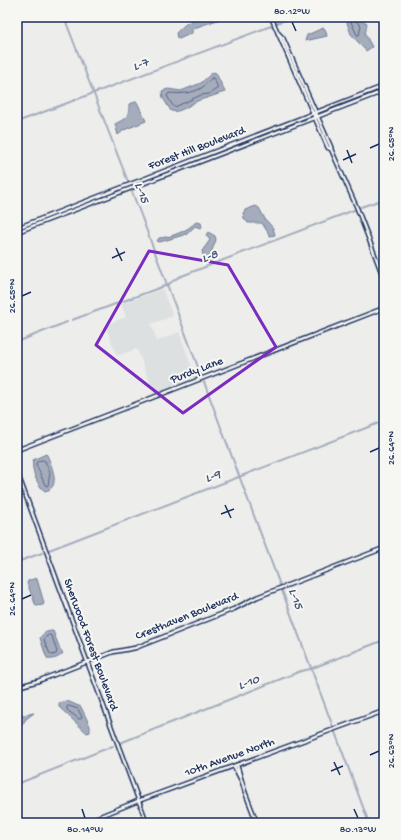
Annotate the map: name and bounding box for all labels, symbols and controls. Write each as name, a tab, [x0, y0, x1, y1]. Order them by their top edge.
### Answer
text: 80.12°W	[274, 6, 311, 18]
water label: L-7	[131, 55, 152, 75]
street label: Forest Hill Boulevard	[146, 124, 248, 174]
text: 26.65°N	[386, 126, 398, 161]
water label: L-15	[130, 181, 152, 207]
water label: L-8	[200, 247, 221, 267]
text: 26.65°N	[7, 278, 19, 313]
street label: Purdy Lane	[168, 354, 226, 388]
text: 26.64°N	[386, 431, 398, 465]
water label: L-9	[203, 467, 224, 487]
street label: Sherwood Forest Boulevard	[60, 577, 121, 714]
text: 26.64°N	[7, 582, 19, 616]
water label: L-15	[284, 587, 306, 613]
street label: Cresthaven Boulevard	[134, 590, 241, 644]
water label: L-10	[236, 672, 262, 694]
text: 26.63°N	[386, 733, 398, 768]
street label: 10th Avenue North	[182, 735, 277, 781]
text: 80.14°W	[67, 824, 104, 836]
text: 80.13°W	[340, 824, 377, 836]

